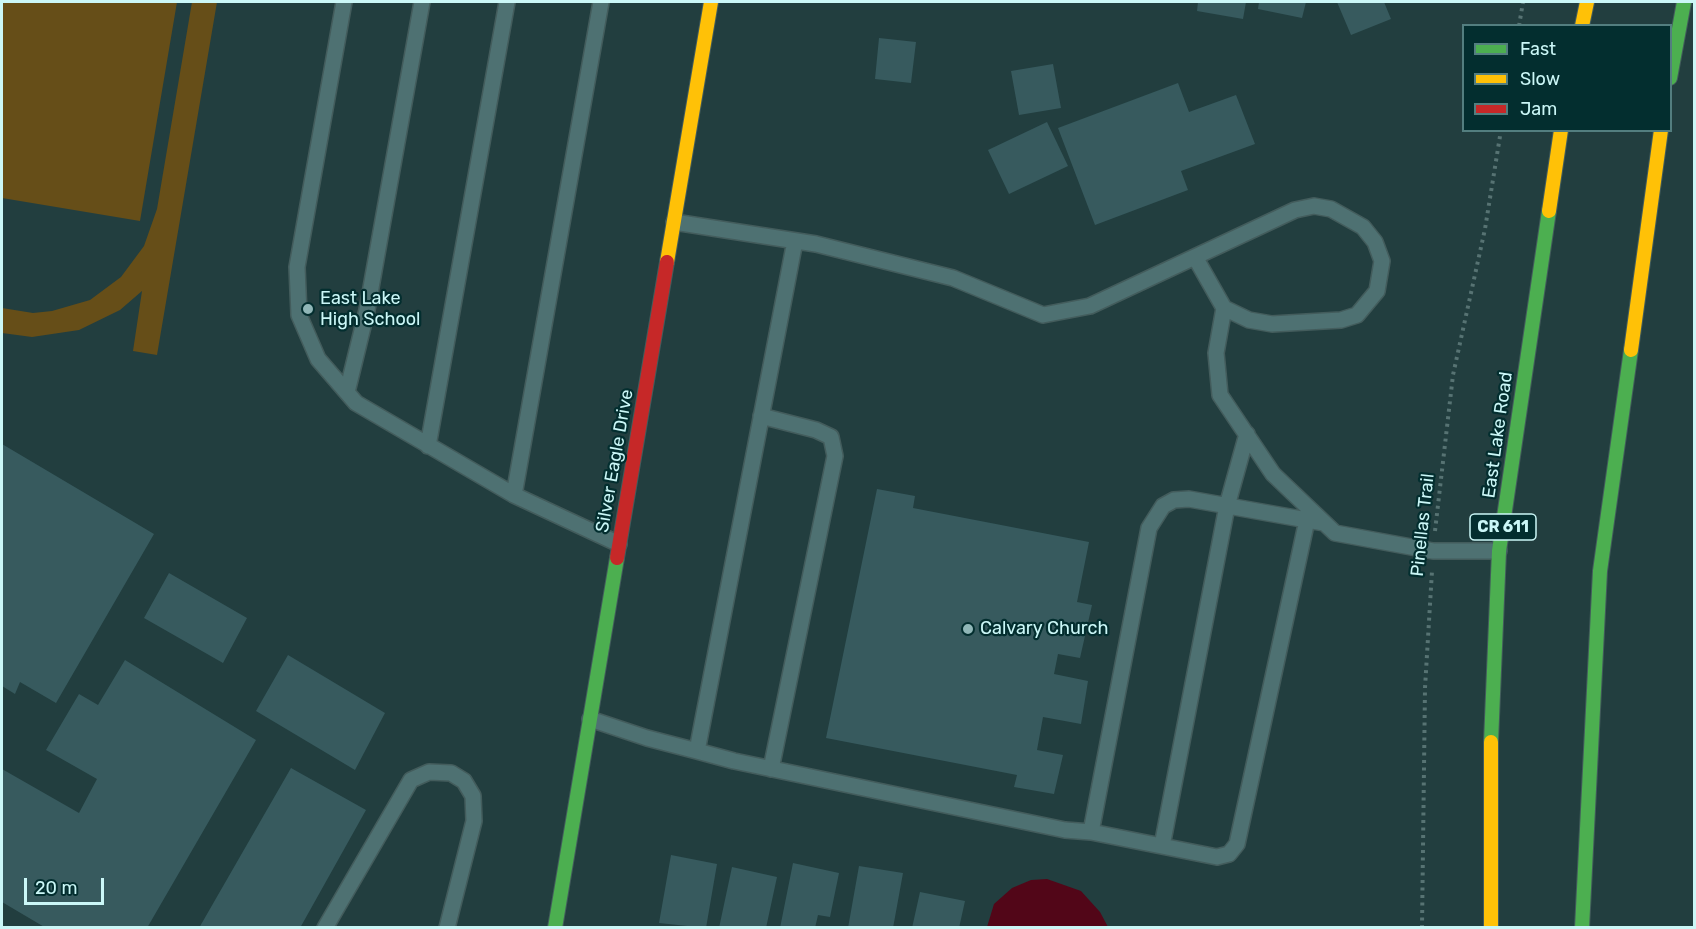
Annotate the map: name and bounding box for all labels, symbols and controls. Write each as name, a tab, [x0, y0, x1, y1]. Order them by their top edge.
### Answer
legend	[1462, 24, 1672, 132]
text: Fast	[1520, 38, 1556, 60]
text: Slow	[1520, 68, 1560, 90]
text: Jam	[1520, 98, 1557, 120]
place label: East Lake High School	[320, 288, 420, 330]
marker: East Lake High School	[301, 302, 315, 316]
street label: East Lake Road	[1478, 370, 1518, 500]
street label: Silver Eagle Drive	[592, 388, 638, 534]
street label: Pinellas Trail	[1407, 472, 1439, 578]
road number: CR 611	[1470, 514, 1536, 540]
place label: Calvary Church	[980, 618, 1108, 640]
marker: Calvary Church	[961, 622, 975, 636]
scale bar	[27, 866, 106, 904]
text: 20 m	[35, 877, 77, 899]

